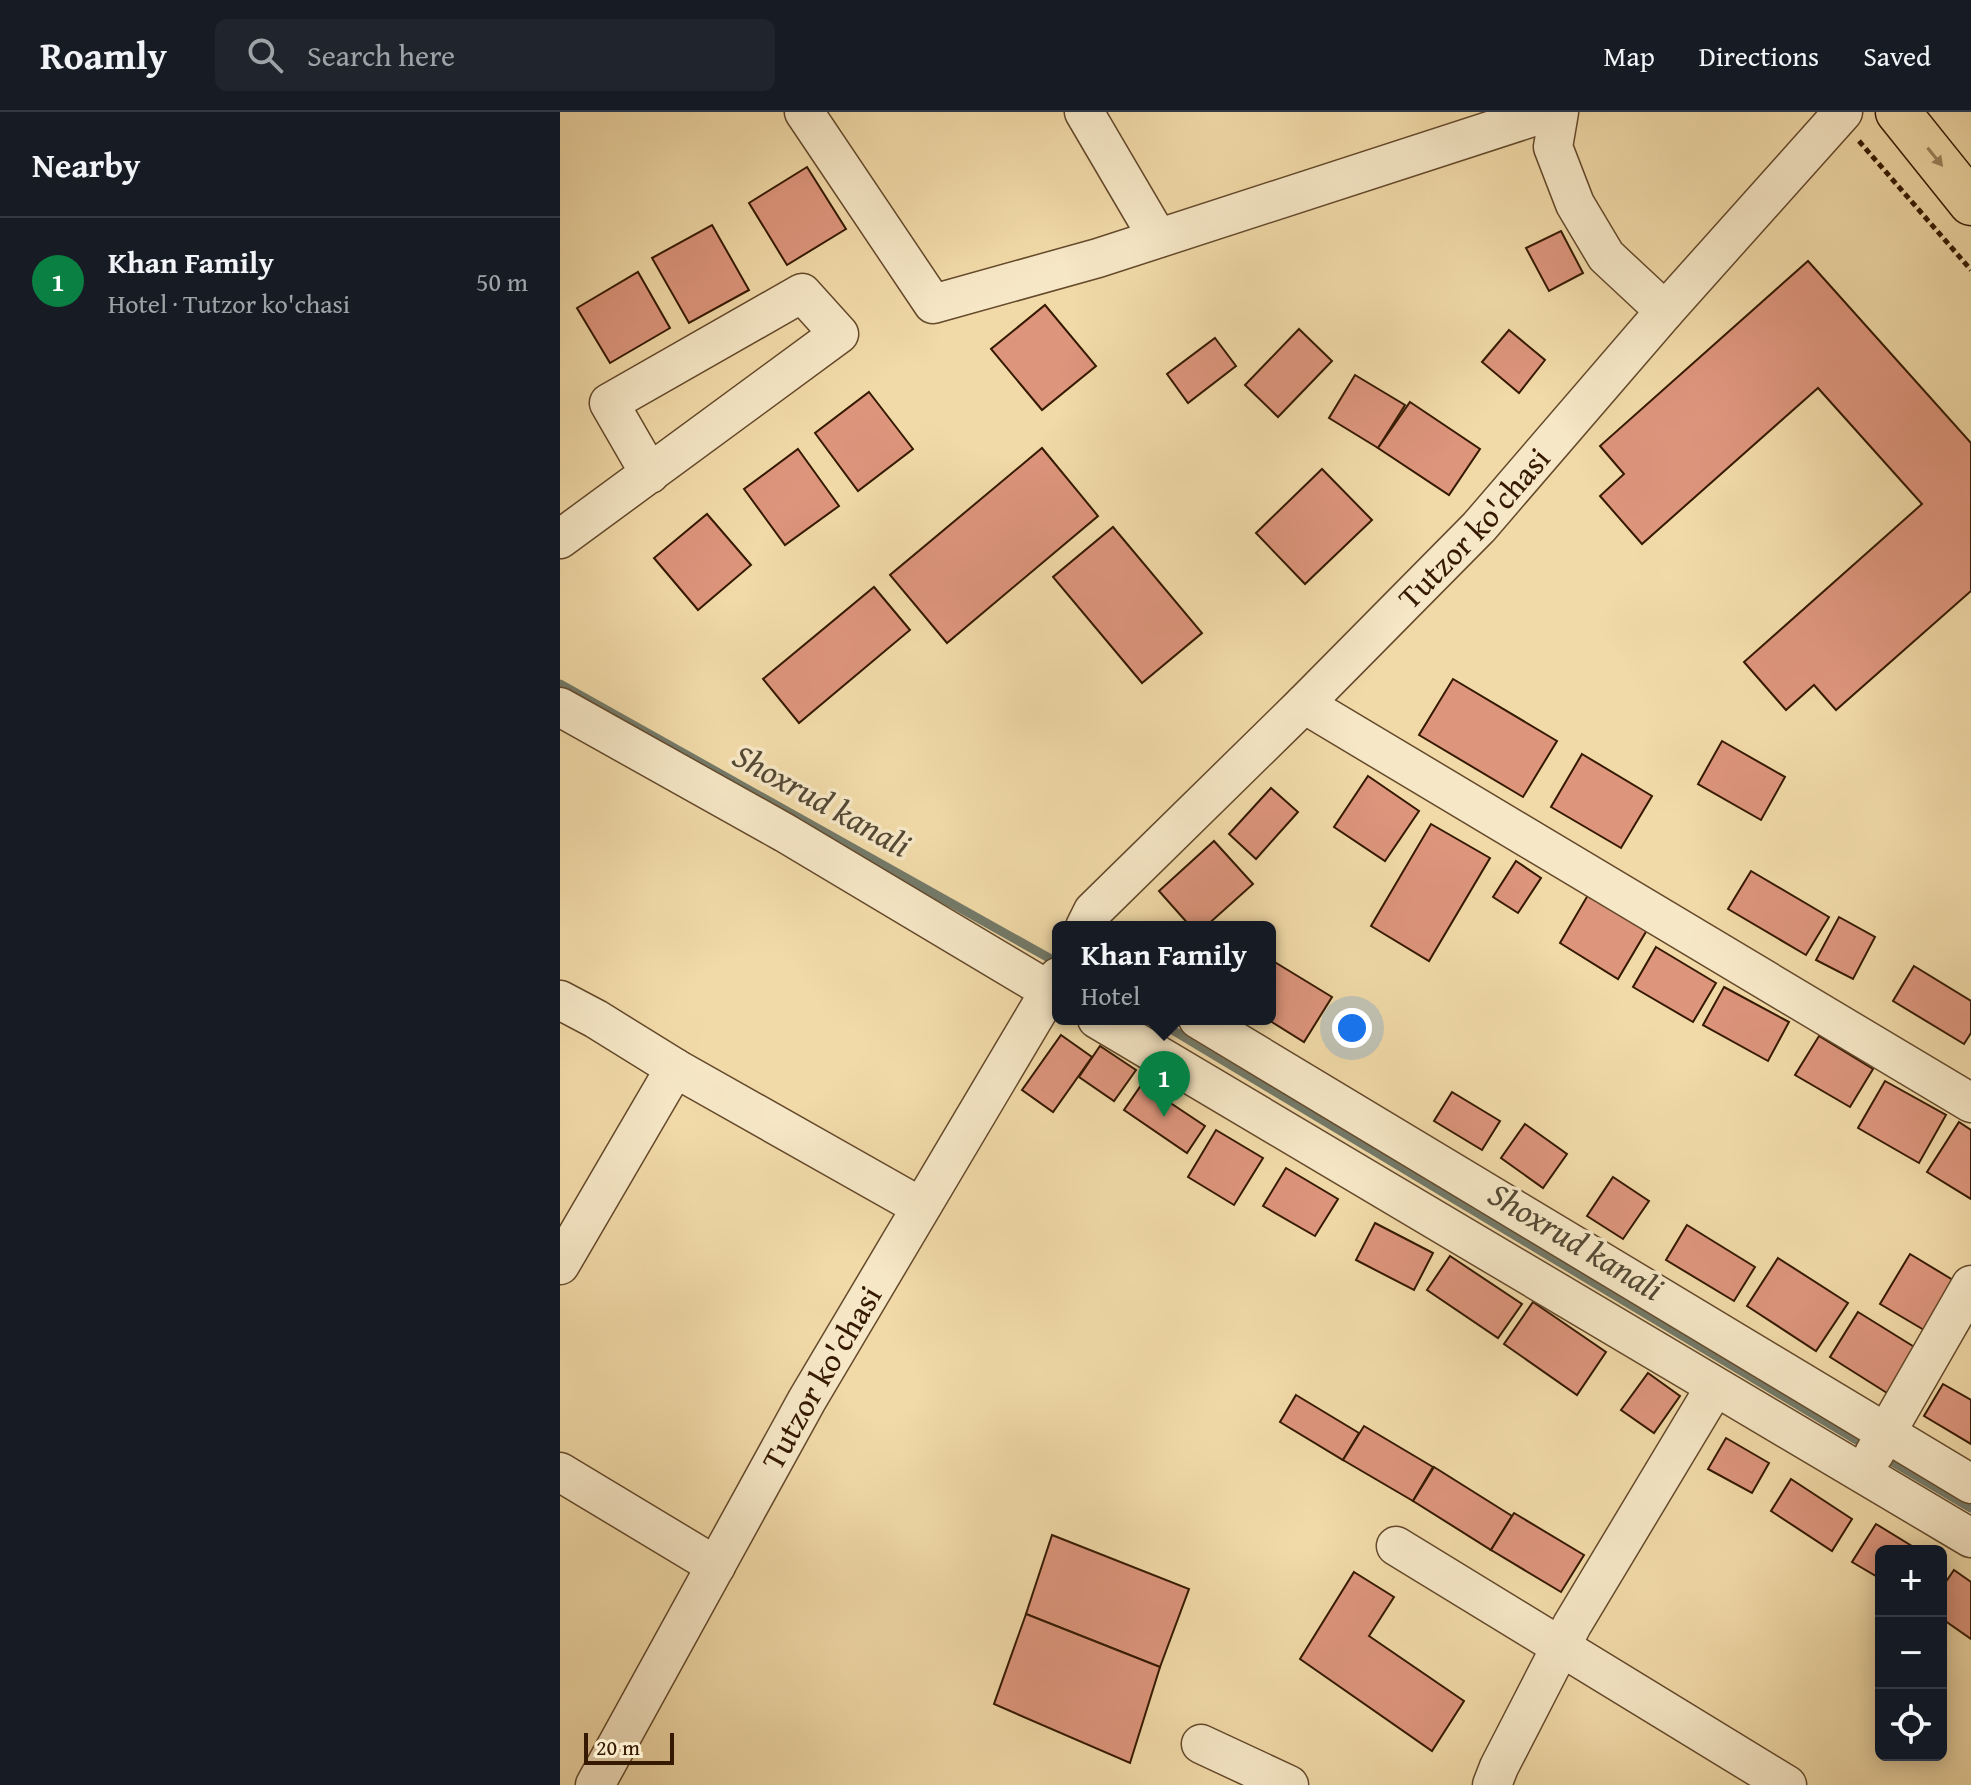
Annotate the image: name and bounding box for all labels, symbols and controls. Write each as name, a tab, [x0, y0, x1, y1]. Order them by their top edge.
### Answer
search box	[215, 19, 775, 91]
text: Roamly	[40, 27, 167, 83]
icon: search	[243, 33, 287, 77]
text: Search here	[307, 33, 455, 77]
text: Map	[1603, 35, 1655, 76]
text: Directions	[1699, 35, 1819, 76]
text: Saved	[1863, 35, 1931, 76]
text: Nearby	[32, 140, 141, 189]
one-way arrow	[1926, 147, 1943, 168]
text: Khan Family	[108, 240, 274, 284]
text: 1	[51, 262, 65, 301]
text: 50 m	[476, 262, 528, 301]
text: Hotel · Tutzor ko'chasi	[108, 284, 350, 323]
street label: Tutzor ko'chasi	[1387, 437, 1561, 619]
water label: Shoxrud kanali	[725, 731, 920, 869]
popup	[1052, 921, 1276, 1025]
text: Khan Family	[1081, 932, 1247, 976]
text: Hotel	[1081, 976, 1140, 1015]
your location	[1332, 1008, 1372, 1048]
pin: 1	[1138, 1051, 1190, 1117]
water label: Shoxrud kanali	[1480, 1169, 1673, 1312]
street label: Tutzor ko'chasi	[749, 1276, 893, 1478]
map controls	[1875, 1545, 1947, 1761]
button: +	[1875, 1545, 1947, 1617]
button: −	[1875, 1617, 1947, 1689]
button: locate	[1875, 1689, 1947, 1761]
scale bar	[584, 1729, 674, 1765]
text: 20 m	[596, 1731, 640, 1763]

